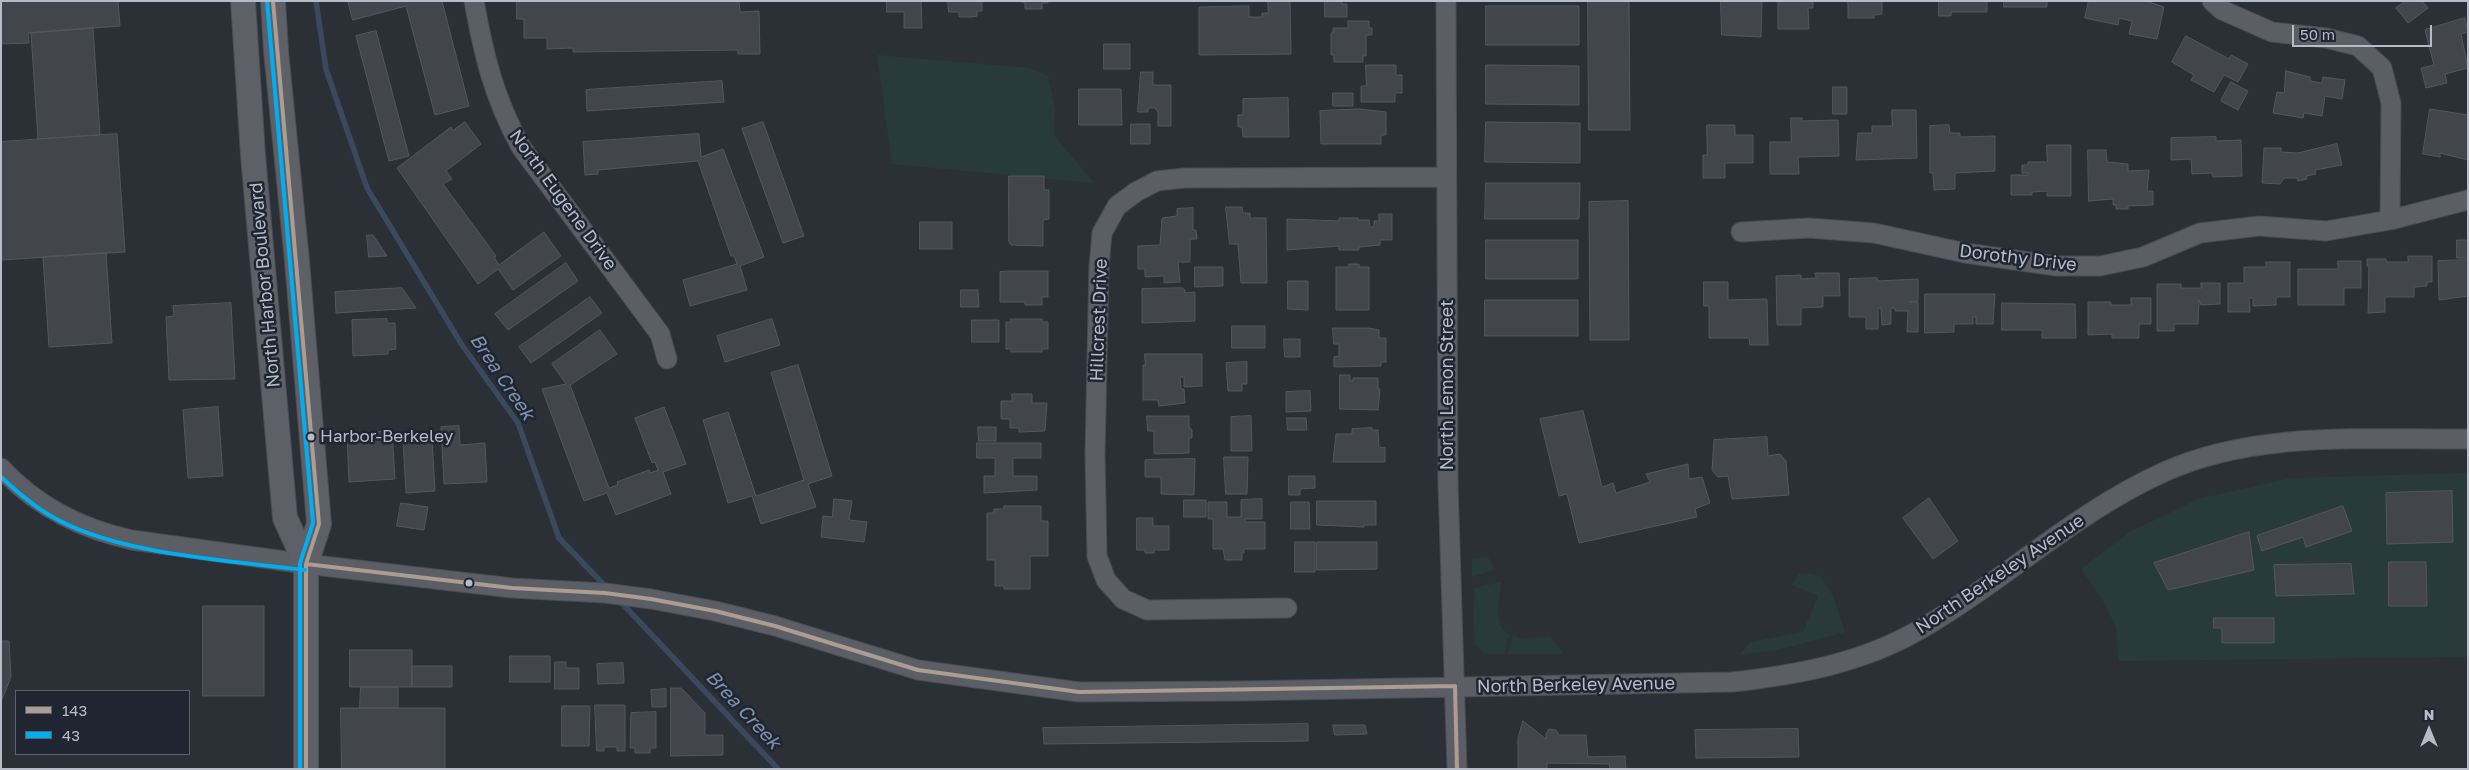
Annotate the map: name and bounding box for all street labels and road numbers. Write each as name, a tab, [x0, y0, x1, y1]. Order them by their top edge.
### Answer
street label: North Eugene Drive	[505, 125, 621, 275]
street label: North Harbor Boulevard	[245, 181, 285, 389]
street label: Dorothy Drive	[1958, 240, 2078, 276]
street label: Hillcrest Drive	[1086, 258, 1112, 382]
street label: North Lemon Street	[1436, 300, 1458, 470]
street label: North Berkeley Avenue	[1912, 510, 2088, 638]
street label: North Berkeley Avenue	[1477, 672, 1675, 698]

